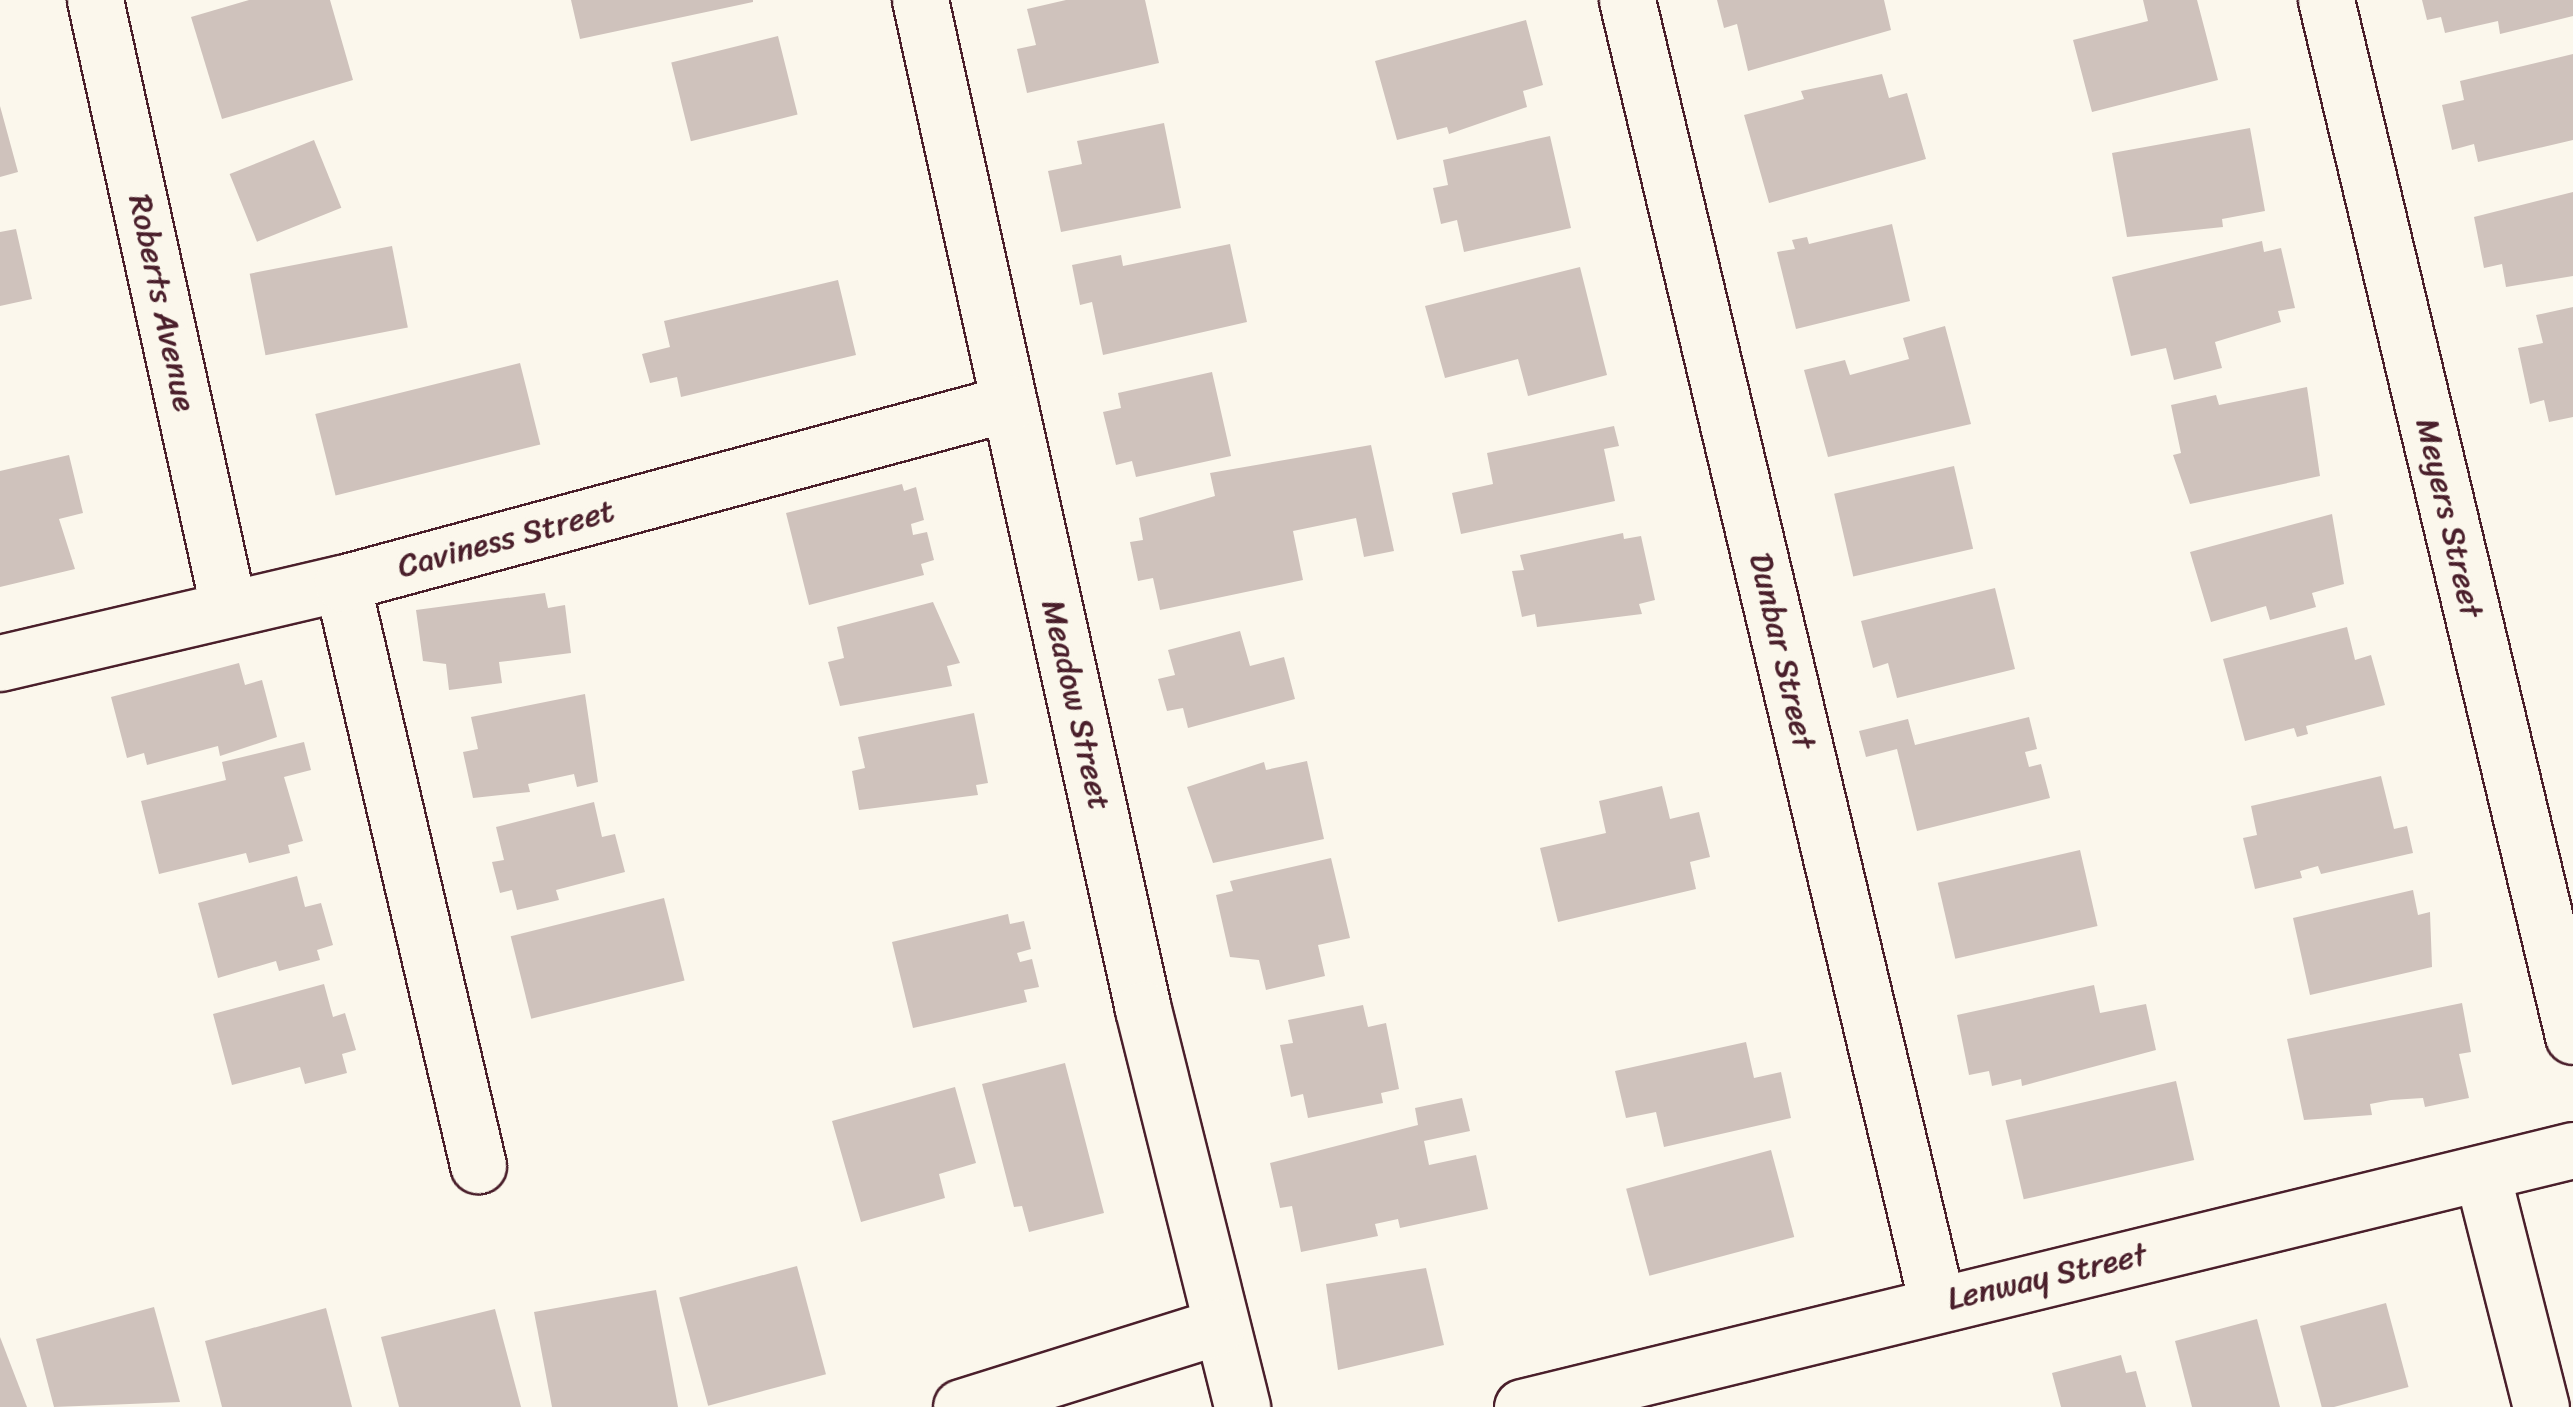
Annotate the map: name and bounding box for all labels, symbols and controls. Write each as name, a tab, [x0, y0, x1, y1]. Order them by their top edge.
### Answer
street label: Roberts Avenue	[120, 191, 204, 415]
street label: Meyers Street	[2407, 415, 2491, 621]
street label: Caviness Street	[394, 492, 618, 586]
street label: Dunbar Street	[1741, 549, 1823, 753]
street label: Meadow Street	[1033, 596, 1119, 814]
street label: Lenway Street	[1943, 1235, 2151, 1319]

